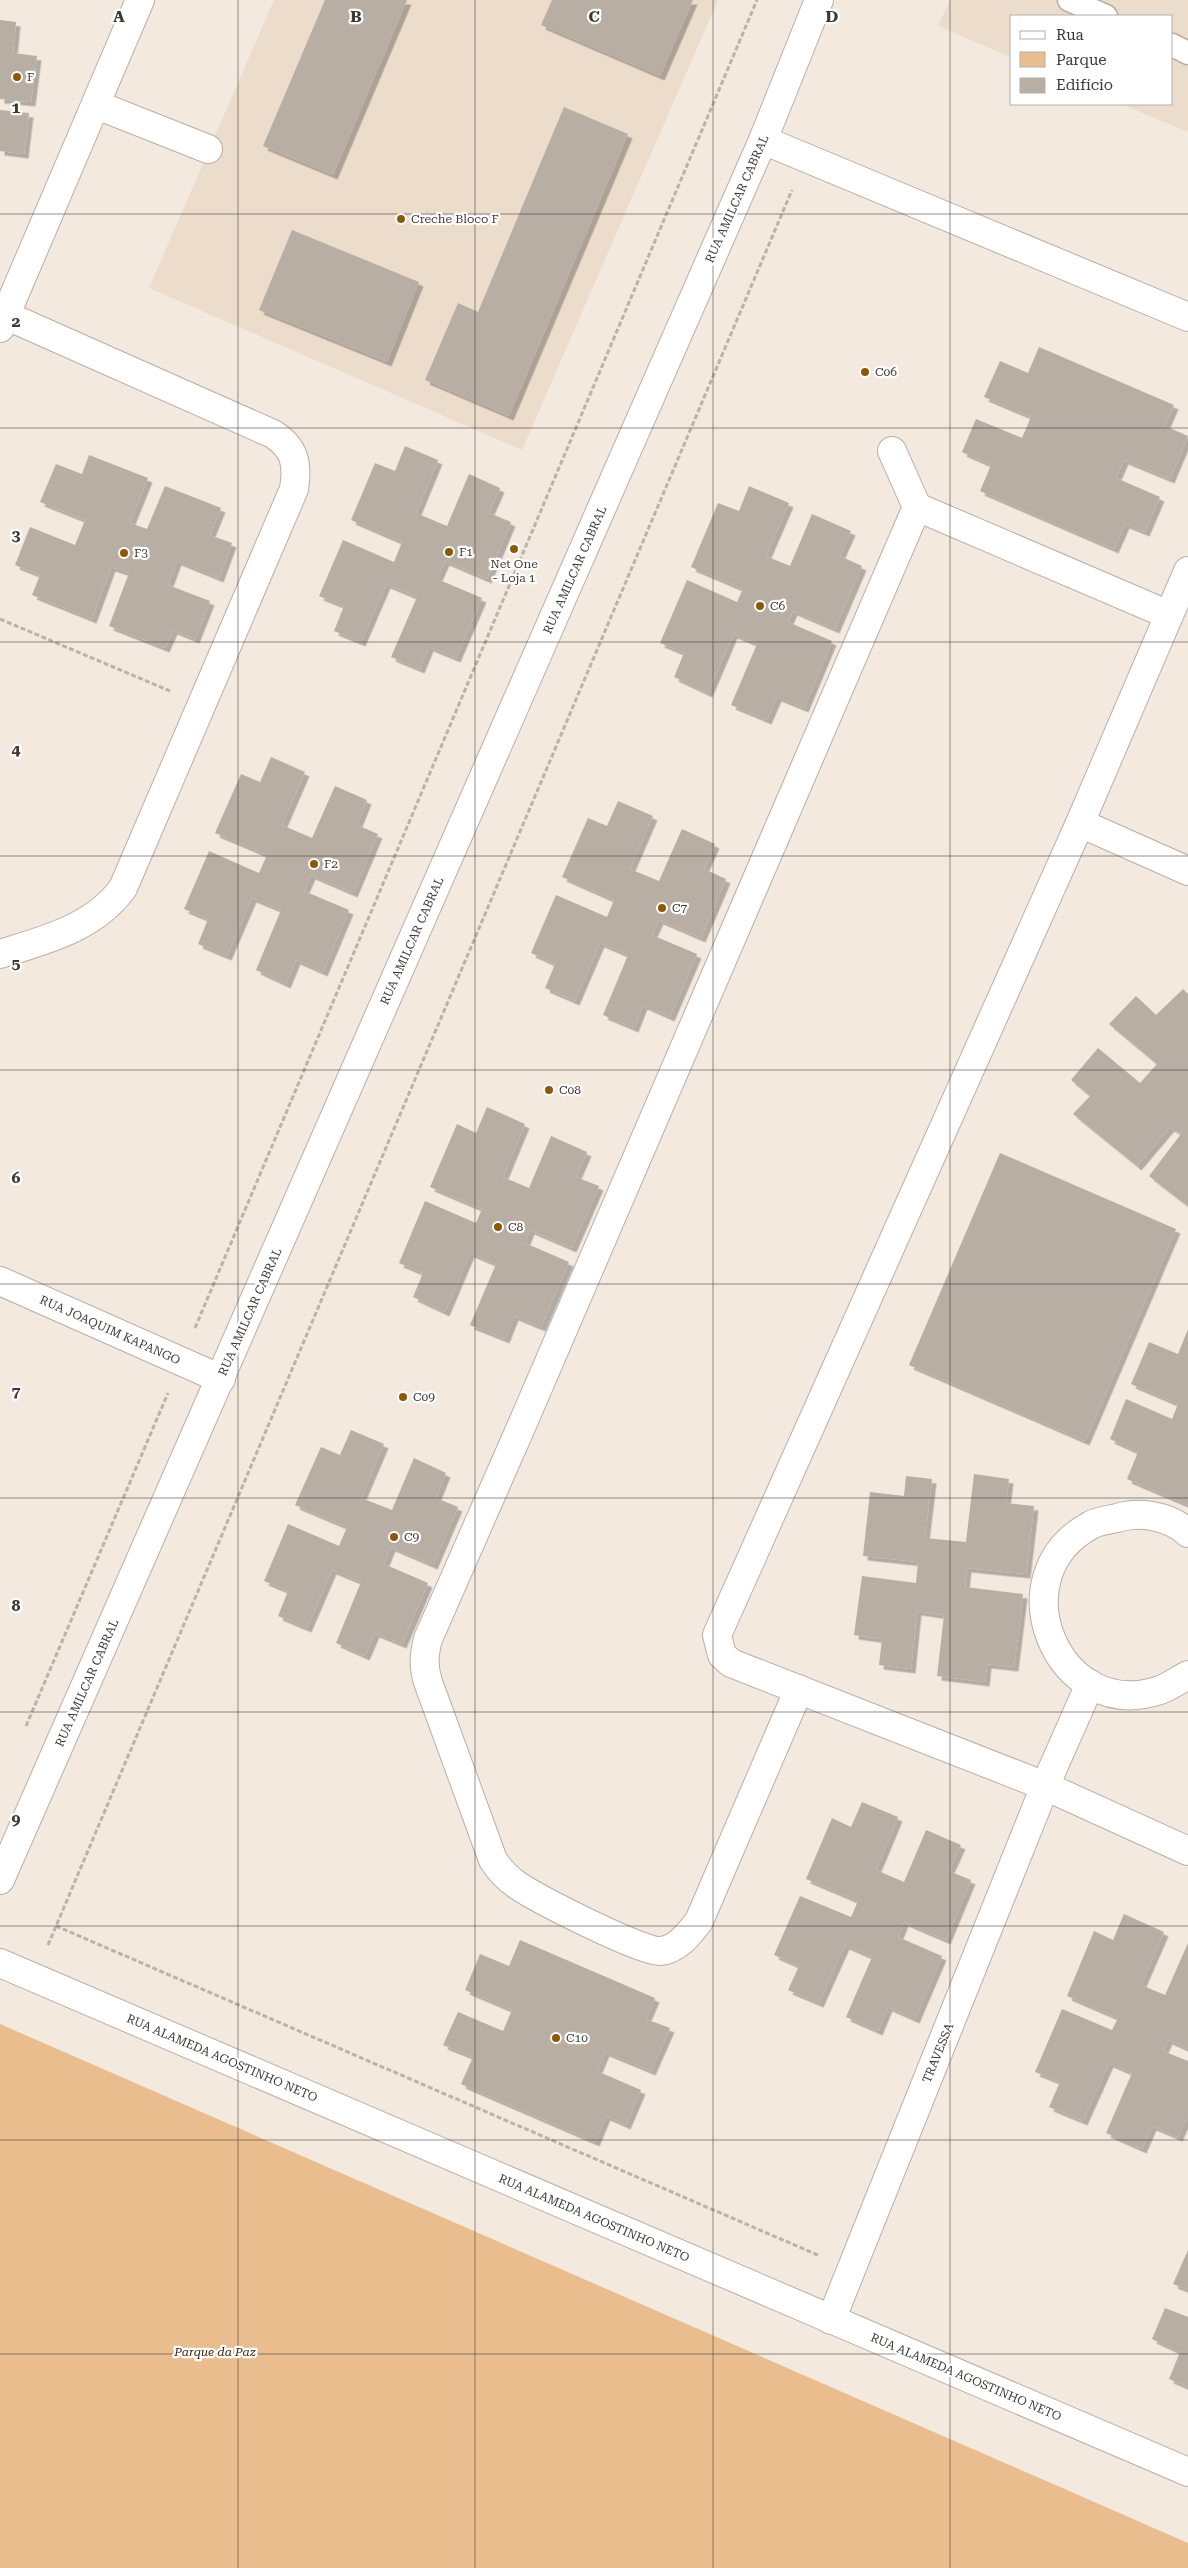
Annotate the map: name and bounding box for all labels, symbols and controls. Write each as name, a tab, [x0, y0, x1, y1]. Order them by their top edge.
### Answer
text: A	[113, 7, 125, 26]
text: B	[350, 7, 362, 26]
text: C	[588, 7, 600, 26]
text: D	[826, 7, 839, 26]
legend	[1010, 15, 1173, 105]
text: Rua	[1056, 26, 1084, 44]
text: Parque	[1056, 51, 1107, 69]
place label: F	[27, 70, 34, 84]
marker: F	[11, 71, 23, 83]
text: Edifício	[1056, 76, 1113, 94]
text: 1	[12, 98, 21, 117]
street label: RUA AMILCAR CABRAL	[703, 133, 771, 265]
place label: Creche Bloco F	[411, 212, 499, 226]
marker: Creche Bloco F	[395, 213, 407, 225]
text: 2	[12, 312, 21, 331]
place label: C06	[875, 365, 897, 379]
marker: C06	[859, 366, 871, 378]
street label: RUA AMILCAR CABRAL	[541, 504, 609, 636]
text: 3	[12, 526, 21, 545]
marker: Net One - Loja 1	[508, 543, 520, 555]
place label: F1	[459, 545, 473, 559]
place label: F3	[134, 546, 148, 560]
marker: F1	[443, 546, 455, 558]
marker: F3	[118, 547, 130, 559]
place label: Net One - Loja 1	[490, 557, 538, 585]
place label: C6	[770, 599, 786, 613]
marker: C6	[754, 600, 766, 612]
text: 4	[12, 740, 21, 759]
place label: F2	[324, 857, 338, 871]
marker: F2	[308, 858, 320, 870]
street label: RUA AMILCAR CABRAL	[378, 875, 446, 1007]
place label: C7	[672, 901, 688, 915]
marker: C7	[656, 902, 668, 914]
text: 5	[12, 954, 21, 973]
place label: C08	[559, 1083, 581, 1097]
marker: C08	[543, 1084, 555, 1096]
text: 6	[12, 1168, 21, 1187]
place label: C8	[508, 1220, 524, 1234]
marker: C8	[492, 1221, 504, 1233]
street label: RUA AMILCAR CABRAL	[216, 1246, 284, 1378]
street label: RUA JOAQUIM KAPANGO	[38, 1293, 182, 1367]
text: 7	[12, 1382, 21, 1401]
place label: C09	[413, 1390, 435, 1404]
marker: C09	[397, 1391, 409, 1403]
place label: C9	[404, 1530, 420, 1544]
marker: C9	[388, 1531, 400, 1543]
text: 8	[12, 1596, 21, 1615]
street label: RUA AMILCAR CABRAL	[53, 1617, 121, 1749]
text: 9	[12, 1810, 21, 1829]
street label: RUA ALAMEDA AGOSTINHO NETO	[124, 2011, 320, 2105]
street label: TRAVESSA	[920, 2020, 957, 2085]
place label: C10	[566, 2031, 588, 2045]
marker: C10	[550, 2032, 562, 2044]
street label: RUA ALAMEDA AGOSTINHO NETO	[496, 2171, 692, 2265]
street label: RUA ALAMEDA AGOSTINHO NETO	[868, 2330, 1064, 2424]
park label: Parque da Paz	[173, 2345, 256, 2359]

